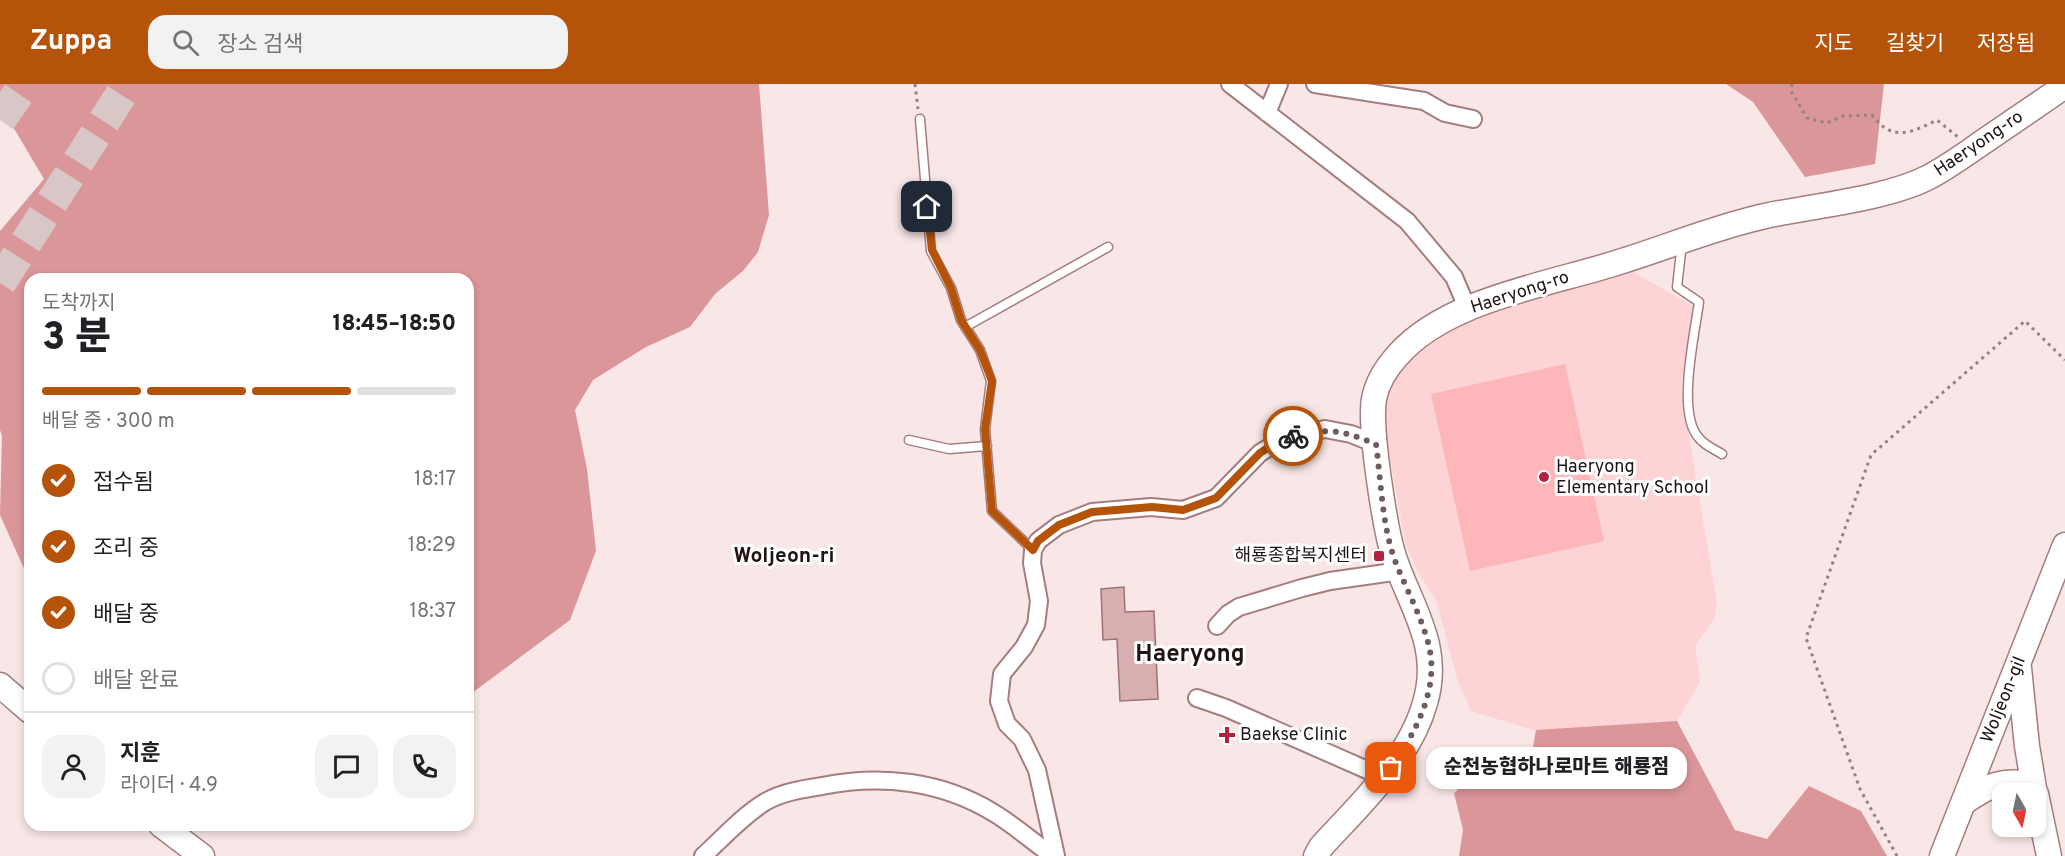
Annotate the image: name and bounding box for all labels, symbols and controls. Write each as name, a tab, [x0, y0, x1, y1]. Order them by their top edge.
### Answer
search box	[148, 15, 568, 69]
text: Zuppa	[30, 24, 112, 60]
icon: search	[169, 26, 202, 59]
text: 지도	[1814, 31, 1853, 58]
text: 길찾기	[1886, 31, 1944, 58]
text: 저장됨	[1977, 31, 2035, 58]
text: 장소 검색	[217, 32, 303, 59]
street label: Haeryong-ro	[1930, 106, 2028, 182]
pin	[901, 181, 952, 232]
icon: home	[910, 190, 943, 223]
street label: Haeryong-ro	[1468, 266, 1572, 320]
text: 도착까지	[42, 291, 116, 317]
text: 18:45–18:50	[333, 311, 456, 338]
text: 3 분	[42, 315, 111, 364]
courier	[1263, 406, 1323, 466]
text: 배달 중 · 300 m	[42, 409, 175, 435]
icon: bike	[1277, 420, 1310, 453]
place label: Haeryong Elementary School	[1556, 456, 1709, 500]
icon: check	[42, 464, 75, 497]
text: 18:17	[414, 467, 456, 493]
text: 접수됨	[93, 470, 154, 497]
marker: Haeryong Elementary School	[1537, 470, 1551, 484]
icon: check	[42, 530, 75, 563]
text: 18:29	[408, 533, 456, 559]
text: 조리 중	[93, 536, 159, 563]
district label: Woljeon-ri	[734, 543, 834, 570]
place label: 해룡종합복지센터	[1235, 545, 1367, 568]
marker: 해룡종합복지센터	[1372, 549, 1386, 563]
icon: check	[42, 596, 75, 629]
text: 18:37	[410, 599, 456, 625]
text: 배달 중	[93, 602, 159, 629]
district label: Haeryong	[1135, 640, 1245, 670]
street label: Woljeon-gil	[1976, 653, 2032, 747]
text: 배달 완료	[93, 668, 179, 695]
place label: Baekse Clinic	[1240, 724, 1347, 747]
marker: Baekse Clinic	[1218, 726, 1236, 744]
button: person	[42, 735, 105, 798]
button: chat	[315, 735, 378, 798]
button: phone	[393, 735, 456, 798]
text: 지훈	[120, 741, 160, 768]
pin	[1365, 742, 1416, 793]
callout: 순천농협하나로마트 해룡점	[1427, 747, 1688, 789]
icon: bag	[1374, 751, 1407, 784]
text: 순천농협하나로마트 해룡점	[1444, 755, 1669, 781]
text: 라이더 · 4.9	[120, 773, 218, 799]
north arrow	[1992, 783, 2046, 837]
map controls	[1992, 783, 2046, 837]

